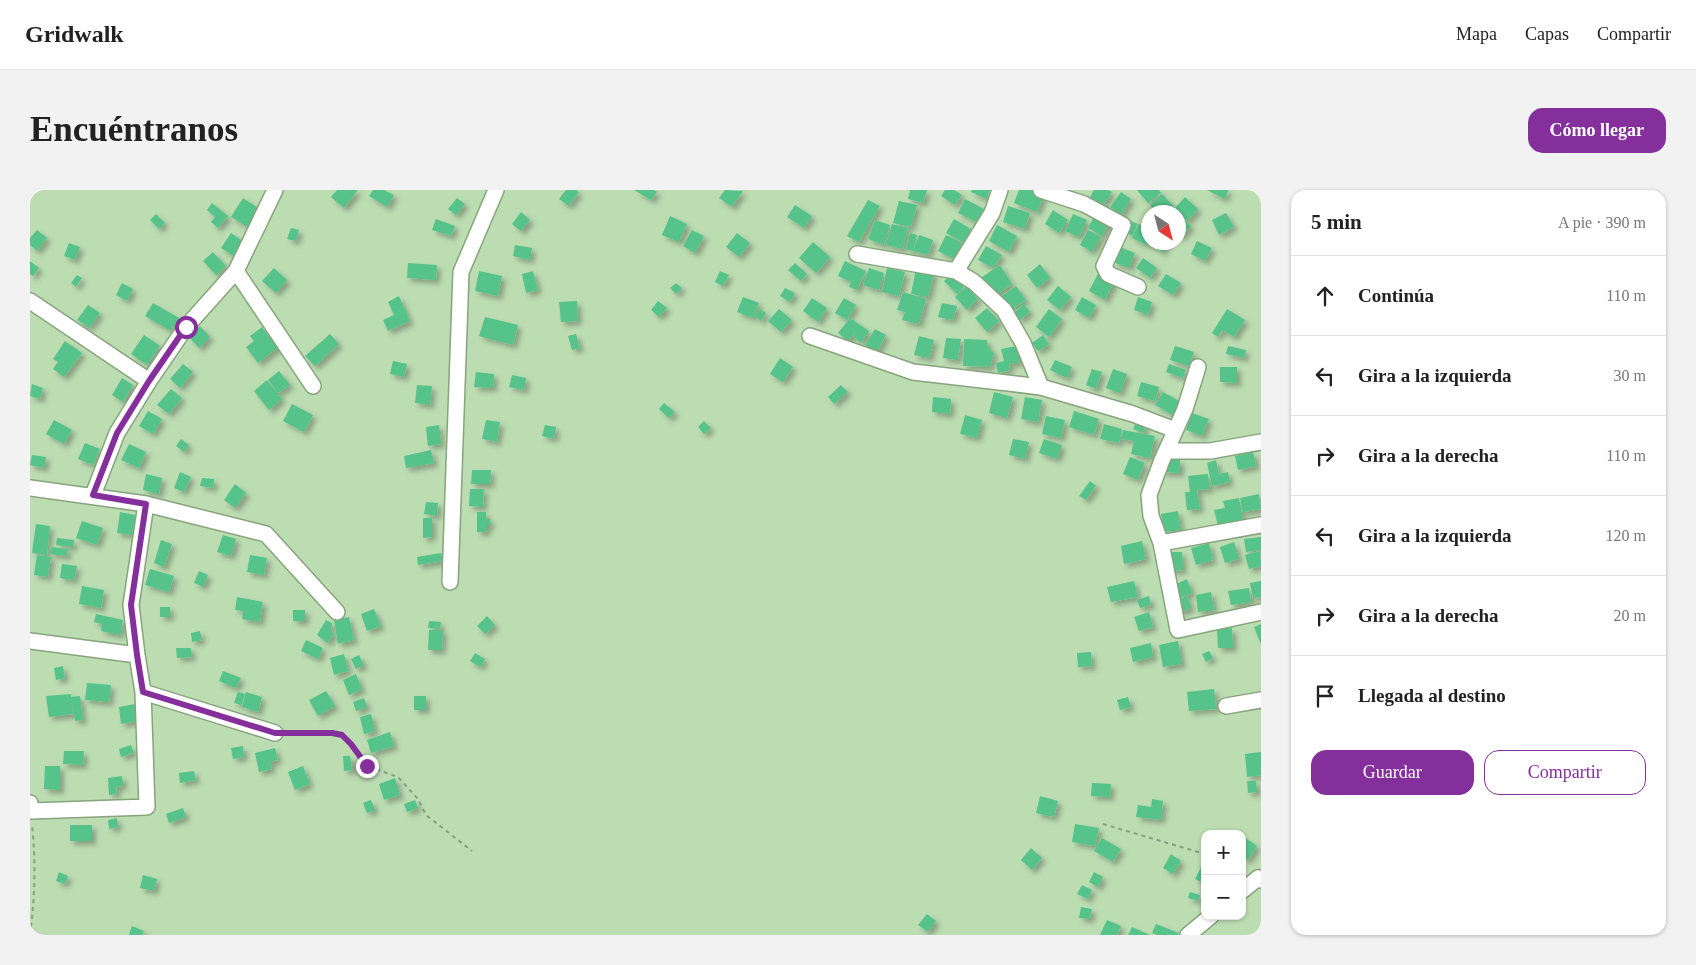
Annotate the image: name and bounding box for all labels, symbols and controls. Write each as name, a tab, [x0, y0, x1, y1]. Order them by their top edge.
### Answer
text: Gridwalk	[25, 21, 124, 47]
text: Mapa	[1456, 24, 1497, 44]
text: Capas	[1525, 24, 1569, 44]
text: Compartir	[1597, 24, 1671, 44]
button: Cómo llegar	[1528, 108, 1666, 153]
text: Encuéntranos	[30, 110, 238, 149]
north arrow	[1141, 205, 1186, 250]
text: 5 min	[1311, 210, 1362, 234]
text: A pie · 390 m	[1558, 214, 1646, 231]
icon: ahead	[1311, 282, 1339, 310]
text: Continúa	[1358, 285, 1434, 306]
text: 110 m	[1606, 287, 1646, 304]
route start	[175, 316, 198, 339]
icon: left	[1311, 362, 1339, 390]
text: Gira a la izquierda	[1358, 365, 1512, 386]
text: 30 m	[1614, 367, 1646, 384]
icon: right	[1311, 442, 1339, 470]
text: Gira a la derecha	[1358, 445, 1499, 466]
text: 110 m	[1606, 447, 1646, 464]
icon: left	[1311, 522, 1339, 550]
text: Gira a la izquierda	[1358, 525, 1512, 546]
text: 120 m	[1606, 527, 1646, 544]
icon: right	[1311, 602, 1339, 630]
text: Gira a la derecha	[1358, 605, 1499, 626]
text: 20 m	[1614, 607, 1646, 624]
icon: arrive	[1311, 682, 1339, 710]
text: Llegada al destino	[1358, 685, 1506, 706]
button: Guardar	[1311, 750, 1474, 795]
button: Compartir	[1484, 750, 1646, 795]
route end	[356, 755, 379, 778]
map controls	[1201, 830, 1246, 920]
button: +	[1201, 830, 1246, 875]
button: −	[1201, 875, 1246, 920]

